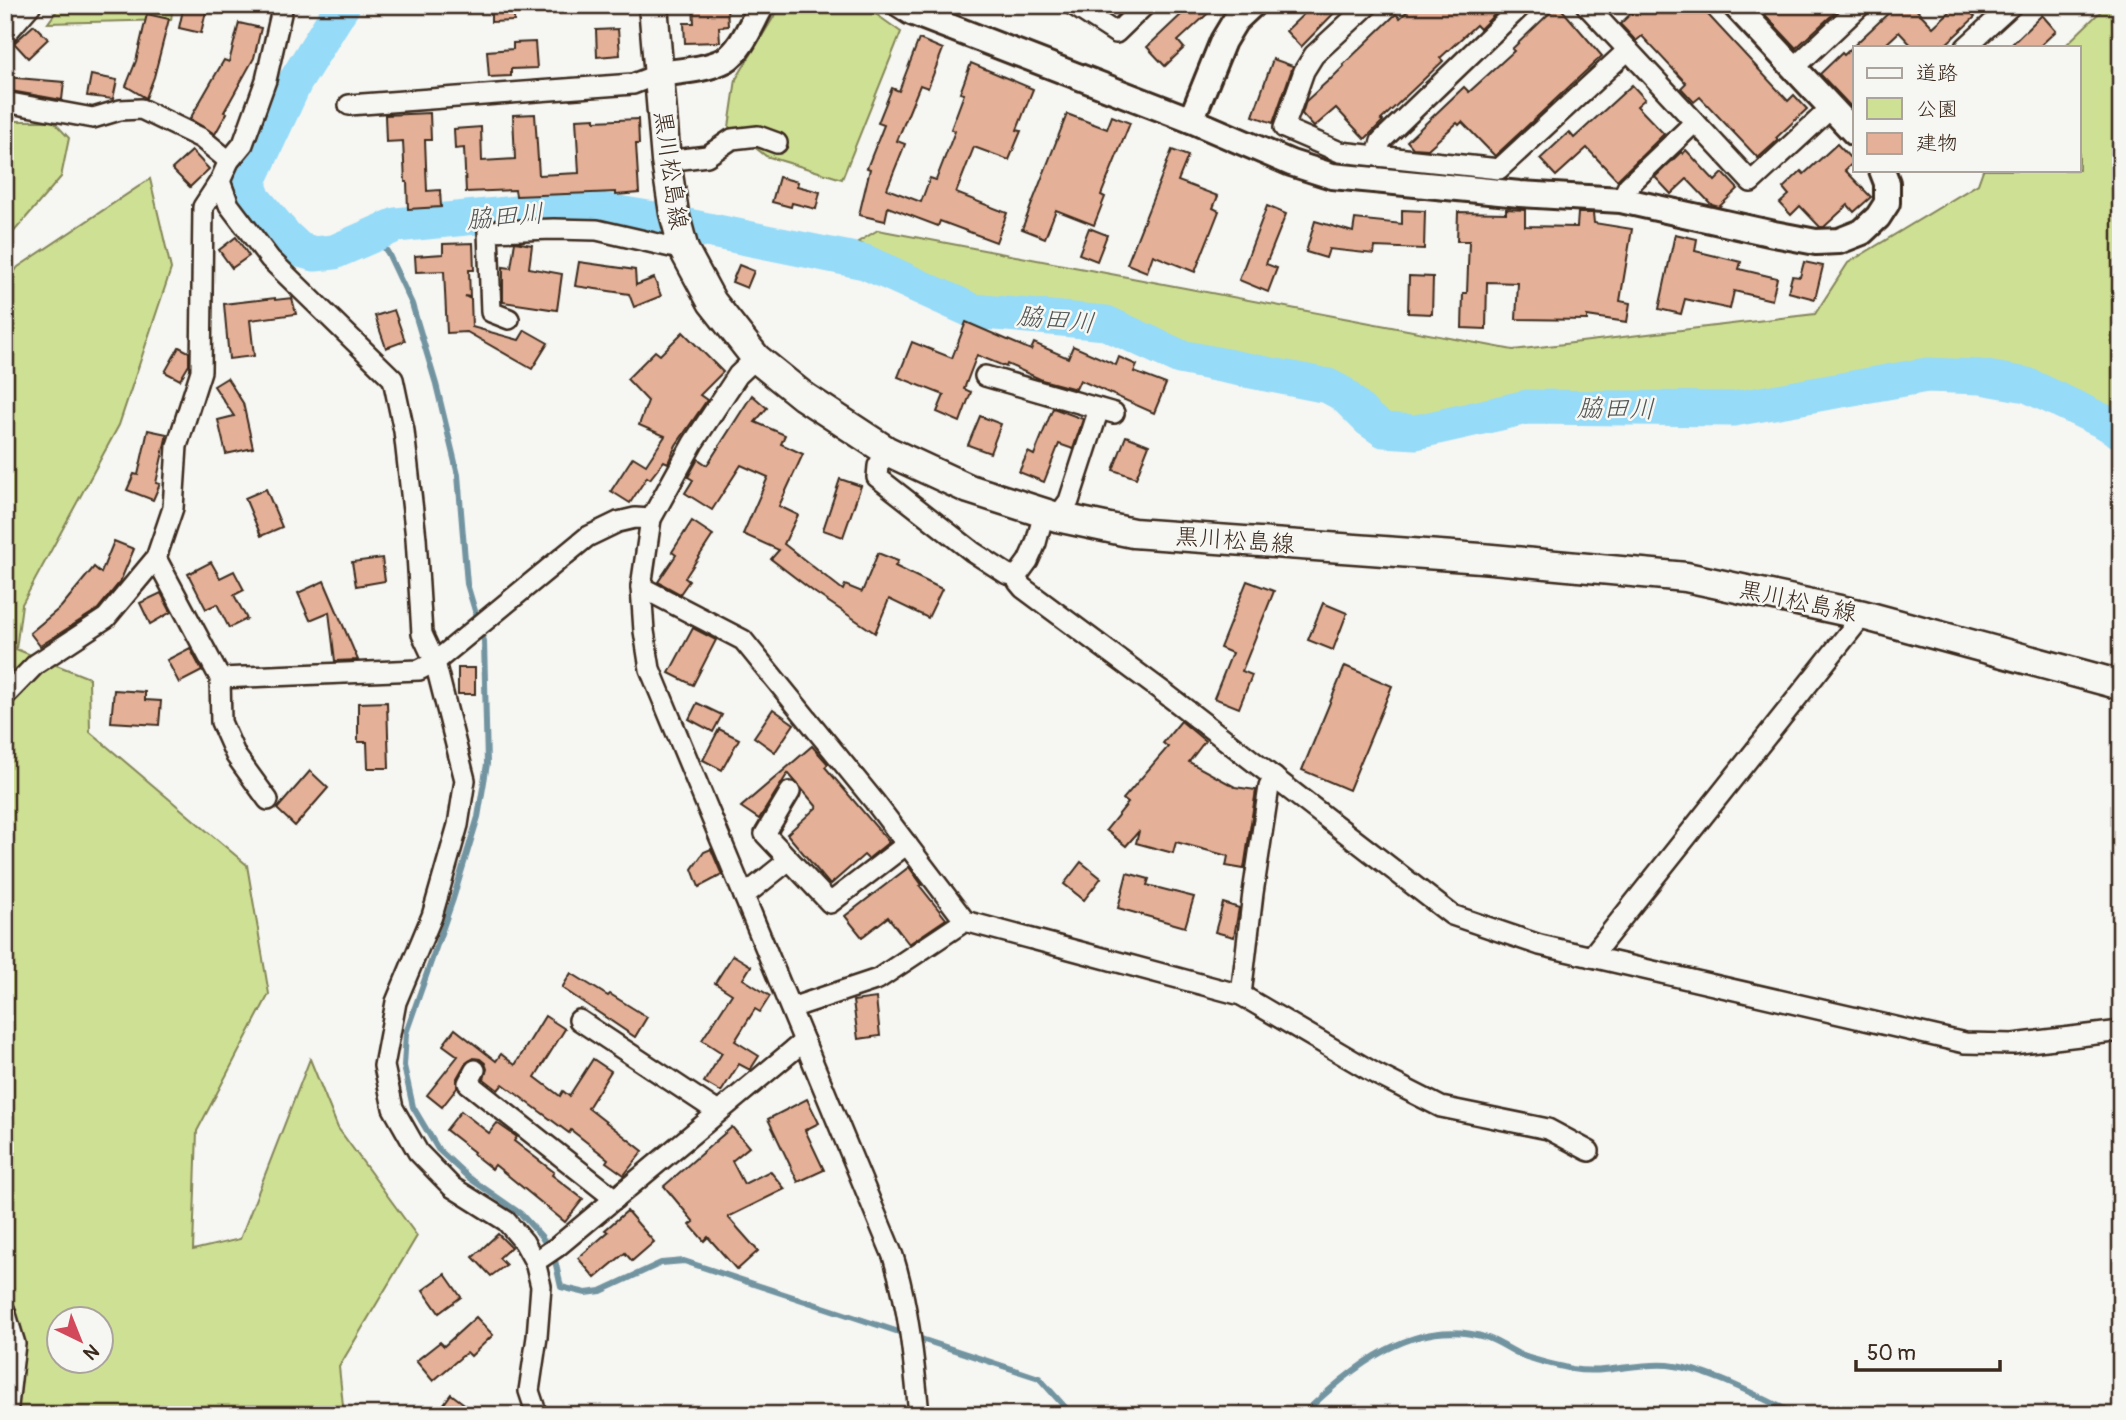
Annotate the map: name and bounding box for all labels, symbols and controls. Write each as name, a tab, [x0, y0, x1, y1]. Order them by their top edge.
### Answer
legend	[1853, 46, 2080, 172]
text: 道路	[1916, 60, 1958, 87]
text: 公園	[1916, 96, 1958, 123]
street label: 黒川松島線	[648, 109, 693, 232]
text: 建物	[1916, 130, 1958, 157]
water label: 脇田川	[465, 198, 545, 236]
water label: 脇田川	[1015, 300, 1096, 340]
water label: 脇田川	[1577, 392, 1655, 426]
street label: 黒川松島線	[1174, 522, 1296, 559]
street label: 黒川松島線	[1736, 575, 1860, 628]
north arrow	[46, 1304, 116, 1374]
scale bar	[1856, 1329, 2000, 1373]
text: N	[78, 1339, 104, 1365]
text: 50 m	[1867, 1340, 1916, 1367]

